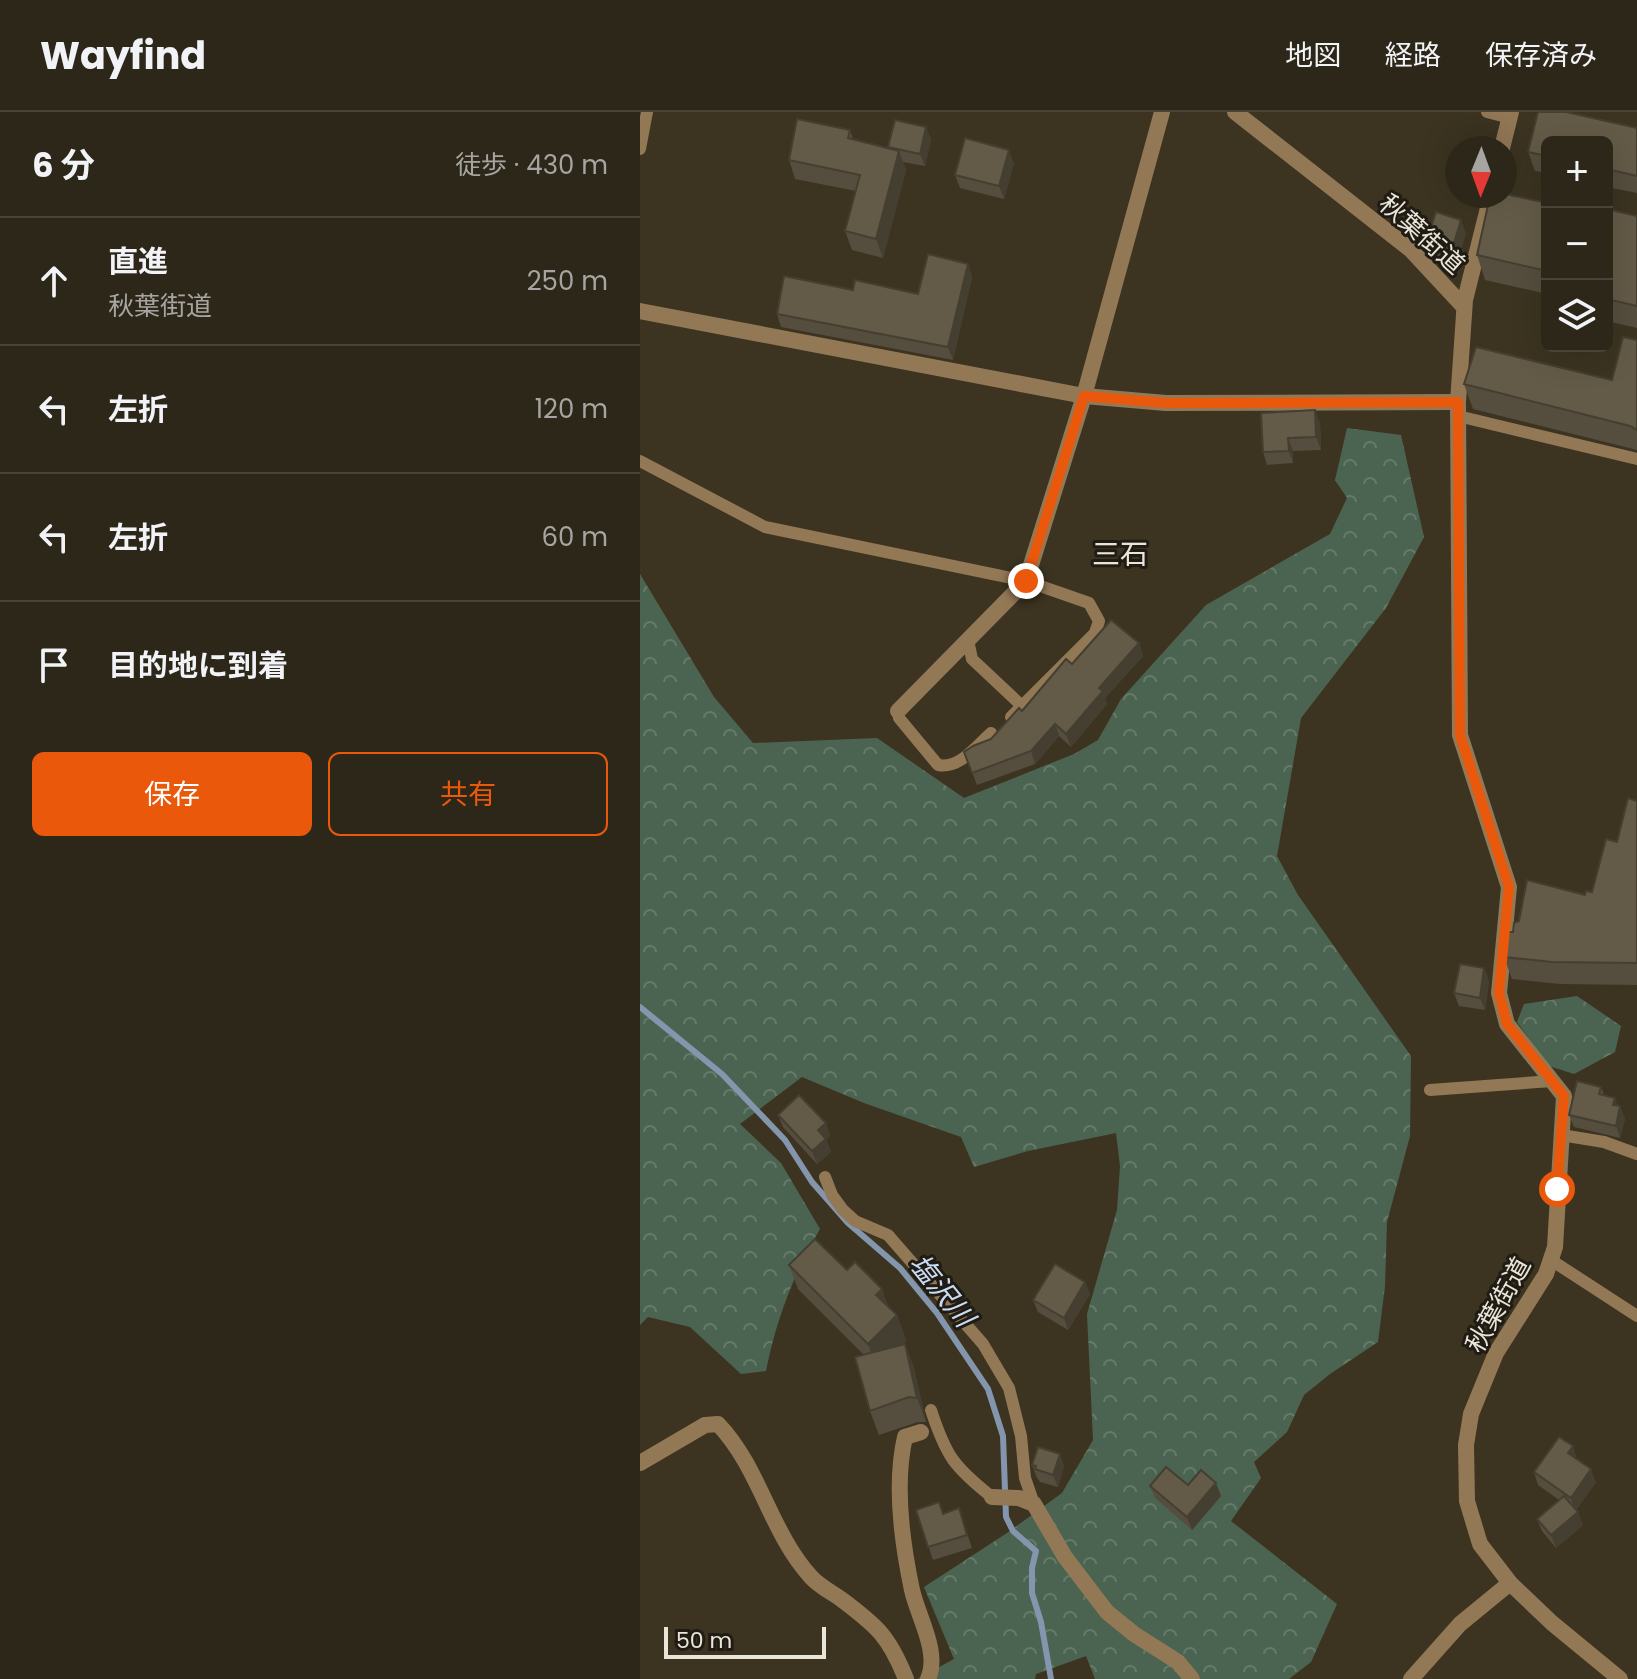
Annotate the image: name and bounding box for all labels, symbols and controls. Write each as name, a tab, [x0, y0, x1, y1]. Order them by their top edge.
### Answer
text: Wayfind	[40, 29, 206, 82]
text: 地図	[1285, 36, 1341, 75]
text: 経路	[1385, 36, 1441, 75]
text: 保存済み	[1485, 36, 1597, 75]
north arrow	[1445, 136, 1517, 208]
map controls	[1541, 136, 1613, 352]
button: +	[1541, 136, 1613, 208]
text: 6 分	[32, 141, 95, 189]
text: 徒歩 · 430 m	[455, 147, 608, 183]
street label: 秋葉街道	[1371, 186, 1473, 282]
button: −	[1541, 208, 1613, 280]
text: 直進	[108, 240, 168, 283]
icon: ahead	[32, 259, 76, 303]
text: 250 m	[527, 263, 608, 299]
button: layers	[1541, 280, 1613, 352]
text: 秋葉街道	[108, 288, 212, 324]
icon: left	[32, 387, 76, 431]
text: 左折	[108, 388, 168, 431]
text: 120 m	[535, 391, 608, 427]
icon: left	[32, 515, 76, 559]
text: 左折	[108, 516, 168, 559]
text: 60 m	[541, 519, 608, 555]
district label: 三石	[1092, 535, 1148, 574]
route end	[1008, 563, 1044, 599]
icon: arrive	[32, 643, 76, 687]
text: 目的地に到着	[108, 644, 288, 687]
button: 保存	[32, 752, 312, 836]
button: 共有	[328, 752, 608, 836]
route start	[1539, 1171, 1575, 1207]
water label: 塩沢川	[900, 1245, 985, 1338]
street label: 秋葉街道	[1457, 1251, 1539, 1359]
scale bar	[664, 1623, 826, 1659]
text: 50 m	[676, 1625, 732, 1656]

